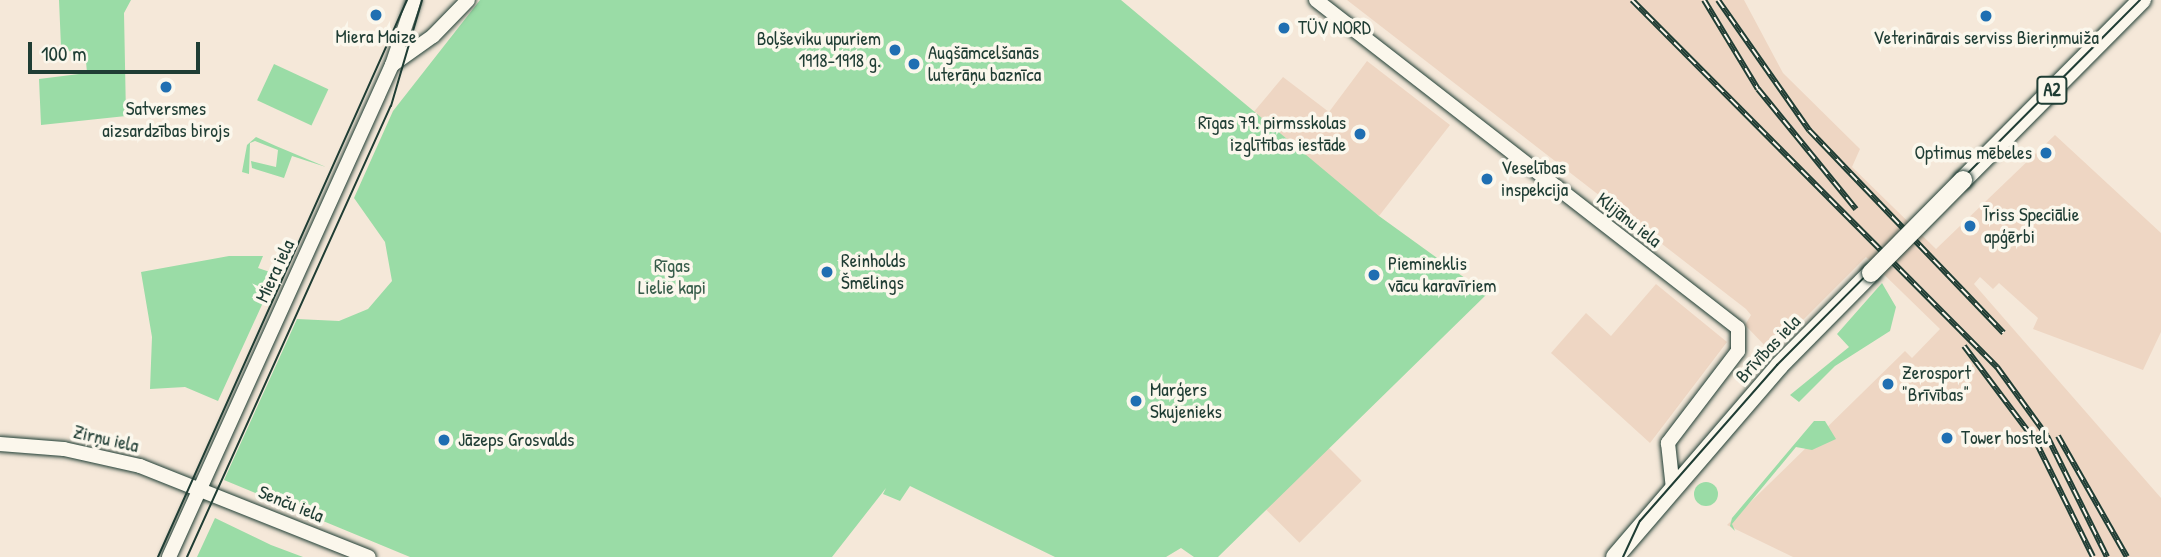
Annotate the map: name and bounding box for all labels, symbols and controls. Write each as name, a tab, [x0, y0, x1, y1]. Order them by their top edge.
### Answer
marker: Miera Maize	[368, 7, 384, 23]
marker: Veterinārais serviss Bieriņmuiža	[1978, 8, 1994, 24]
place label: TÜV NORD	[1298, 17, 1371, 39]
marker: TÜV NORD	[1276, 20, 1292, 36]
place label: Miera Maize	[336, 26, 416, 48]
place label: Veterinārais serviss Bieriņmuiža	[1873, 27, 2099, 49]
scale bar	[32, 28, 203, 72]
place label: Boļševiku upuriem 1918-1918 g.	[757, 28, 881, 72]
text: 100 m	[41, 39, 87, 68]
marker: Boļševiku upuriem 1918-1918 g.	[887, 42, 903, 58]
place label: Augšāmcelšanās luterāņu baznīca	[928, 42, 1041, 86]
marker: Augšāmcelšanās luterāņu baznīca	[906, 56, 922, 72]
road number: A2	[2036, 76, 2068, 104]
marker: Satversmes aizsardzības birojs	[158, 79, 174, 95]
place label: Satversmes aizsardzības birojs	[102, 98, 230, 142]
place label: Rīgas 79. pirmsskolas izglītības iestāde	[1198, 112, 1346, 156]
marker: Rīgas 79. pirmsskolas izglītības iestāde	[1352, 126, 1368, 142]
place label: Optimus mēbeles	[1915, 142, 2032, 164]
marker: Optimus mēbeles	[2038, 145, 2054, 161]
place label: Veselības inspekcija	[1501, 157, 1568, 201]
marker: Veselības inspekcija	[1479, 171, 1495, 187]
street label: Klijānu iela	[1592, 188, 1666, 252]
place label: Īriss Speciālie apģērbi	[1984, 204, 2079, 248]
marker: Īriss Speciālie apģērbi	[1962, 218, 1978, 234]
street label: Miera iela	[251, 236, 299, 306]
place label: Reinholds Šmēlings	[841, 250, 905, 294]
place label: Piemineklis vācu karavīriem	[1388, 253, 1496, 297]
park label: Rīgas Lielie kapi	[638, 255, 706, 299]
marker: Reinholds Šmēlings	[819, 264, 835, 280]
marker: Piemineklis vācu karavīriem	[1366, 267, 1382, 283]
street label: Brīvības iela	[1731, 310, 1805, 388]
place label: Zerosport "Brīvības"	[1902, 362, 1971, 406]
marker: Zerosport "Brīvības"	[1880, 376, 1896, 392]
place label: Marģers Skujenieks	[1150, 379, 1222, 423]
marker: Marģers Skujenieks	[1128, 393, 1144, 409]
street label: Zirņu iela	[71, 420, 141, 458]
place label: Tower hostel	[1961, 427, 2048, 449]
place label: Jāzeps Grosvalds	[458, 429, 574, 451]
marker: Tower hostel	[1939, 430, 1955, 446]
marker: Jāzeps Grosvalds	[436, 432, 452, 448]
street label: Senču iela	[255, 481, 327, 527]

